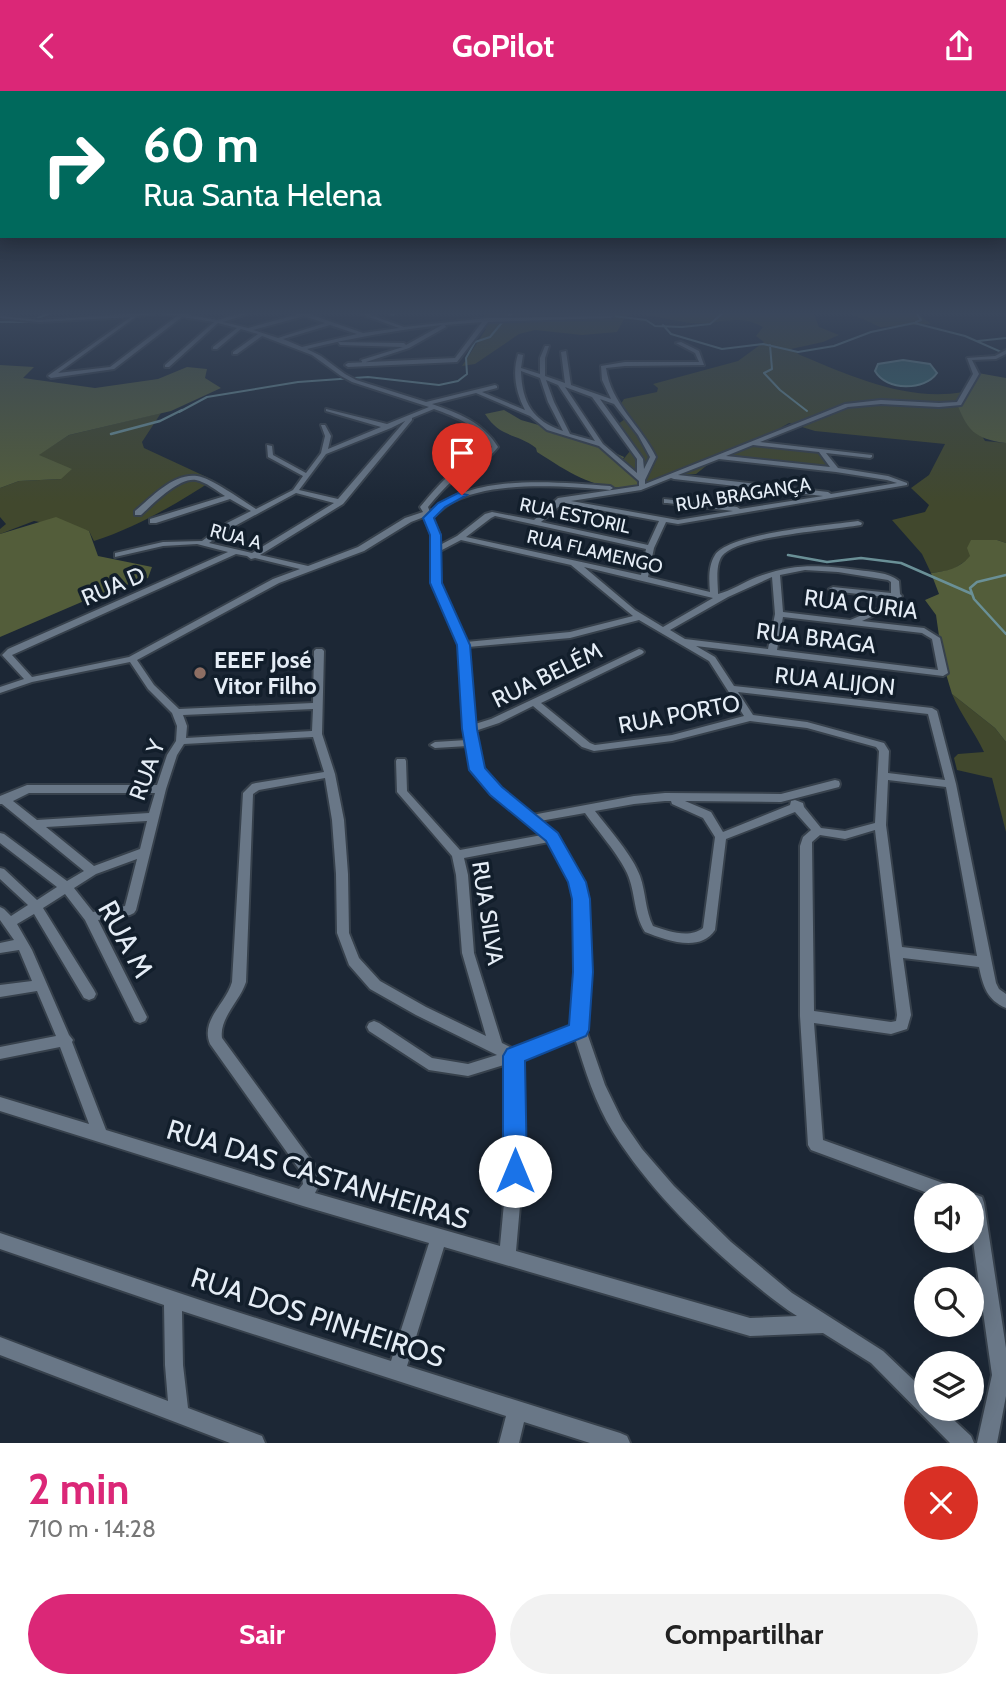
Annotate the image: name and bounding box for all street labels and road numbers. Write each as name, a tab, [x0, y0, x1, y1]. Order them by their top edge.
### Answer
street label: RUA BRAGANÇA	[674, 472, 813, 517]
street label: RUA ESTORIL	[517, 493, 633, 539]
street label: RUA A	[207, 519, 265, 554]
street label: RUA FLAMENGO	[525, 525, 665, 578]
street label: RUA D	[77, 560, 149, 612]
street label: RUA CURIA	[803, 583, 919, 625]
street label: RUA BRAGA	[754, 617, 878, 659]
street label: RUA BELÉM	[487, 635, 607, 714]
street label: RUA ALIJON	[773, 661, 897, 701]
street label: RUA PORTO	[616, 688, 742, 740]
street label: RUA Y	[123, 735, 171, 804]
street label: RUA SILVA	[466, 859, 510, 967]
street label: RUA M	[91, 894, 161, 984]
street label: RUA DAS CASTANHEIRAS	[163, 1112, 473, 1236]
street label: RUA DOS PINHEIROS	[187, 1260, 449, 1374]

